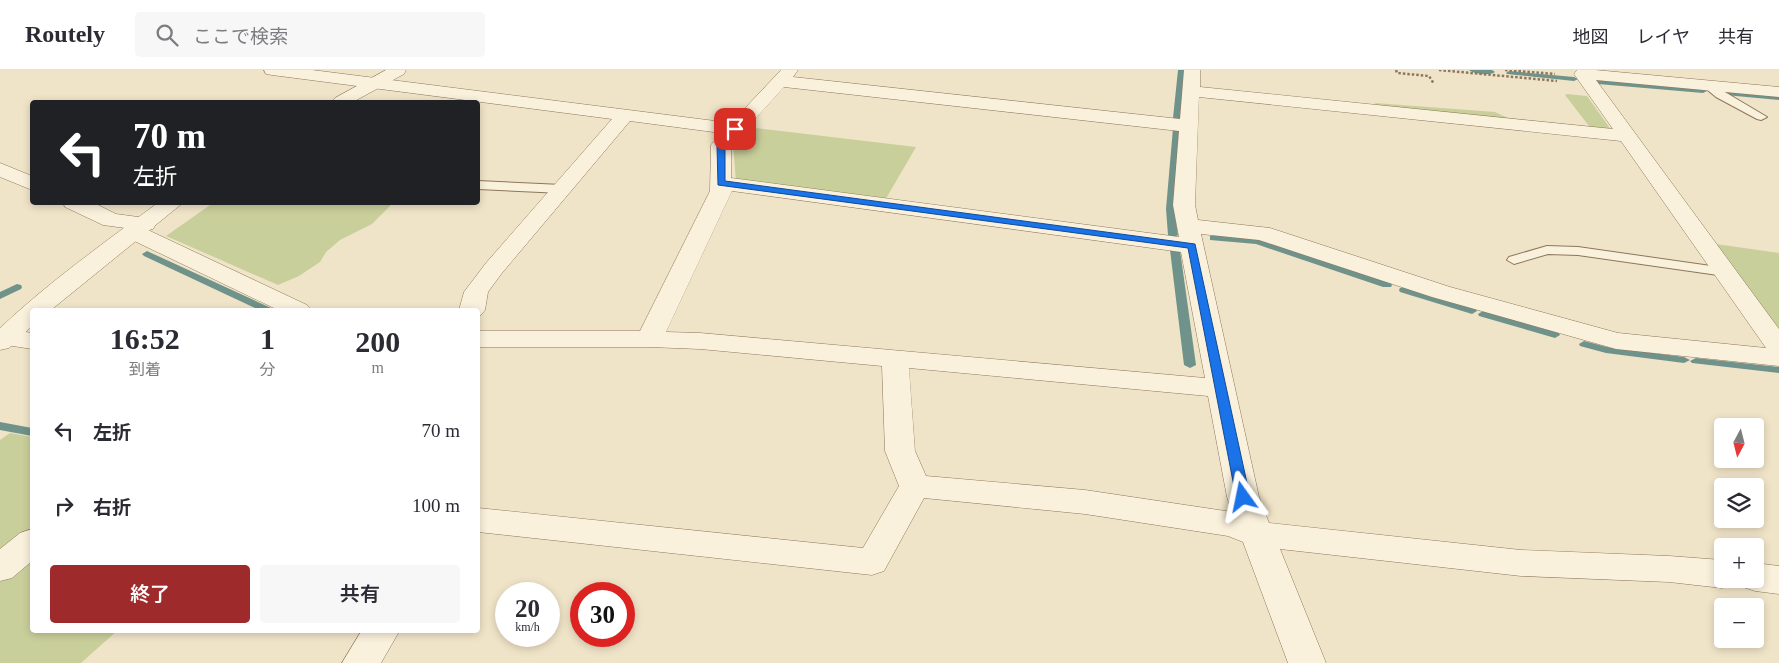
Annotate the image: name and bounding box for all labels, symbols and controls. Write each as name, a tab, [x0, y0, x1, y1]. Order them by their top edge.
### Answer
search box	[135, 12, 485, 57]
text: Routely	[25, 21, 105, 47]
icon: search	[153, 21, 181, 49]
text: ここで検索	[193, 26, 288, 47]
text: 地図	[1573, 27, 1609, 47]
text: レイヤ	[1637, 27, 1690, 47]
text: 共有	[1718, 27, 1754, 47]
pin	[714, 108, 756, 150]
icon: arrive	[721, 115, 749, 143]
text: 70 m	[133, 117, 206, 156]
icon: left	[50, 120, 115, 185]
text: 左折	[133, 164, 177, 189]
text: 16:52	[110, 322, 180, 355]
text: 1	[260, 322, 275, 355]
text: 200	[355, 325, 400, 358]
text: m	[371, 359, 384, 376]
text: 到着	[129, 361, 161, 378]
text: 分	[259, 361, 275, 378]
icon: left	[50, 417, 78, 445]
north arrow	[1714, 418, 1764, 468]
map controls	[1714, 418, 1764, 648]
text: 70 m	[421, 420, 460, 441]
text: 左折	[93, 422, 131, 443]
position arrow	[1216, 470, 1268, 522]
button: layers	[1714, 478, 1764, 528]
icon: right	[50, 492, 78, 520]
text: 100 m	[412, 495, 460, 516]
text: 右折	[93, 497, 131, 518]
button: +	[1714, 538, 1764, 588]
button: 終了	[50, 565, 250, 623]
button: 共有	[260, 565, 460, 623]
speed limit sign: 30	[570, 582, 635, 647]
text: 20	[515, 595, 540, 622]
button: −	[1714, 598, 1764, 648]
text: km/h	[515, 620, 540, 634]

